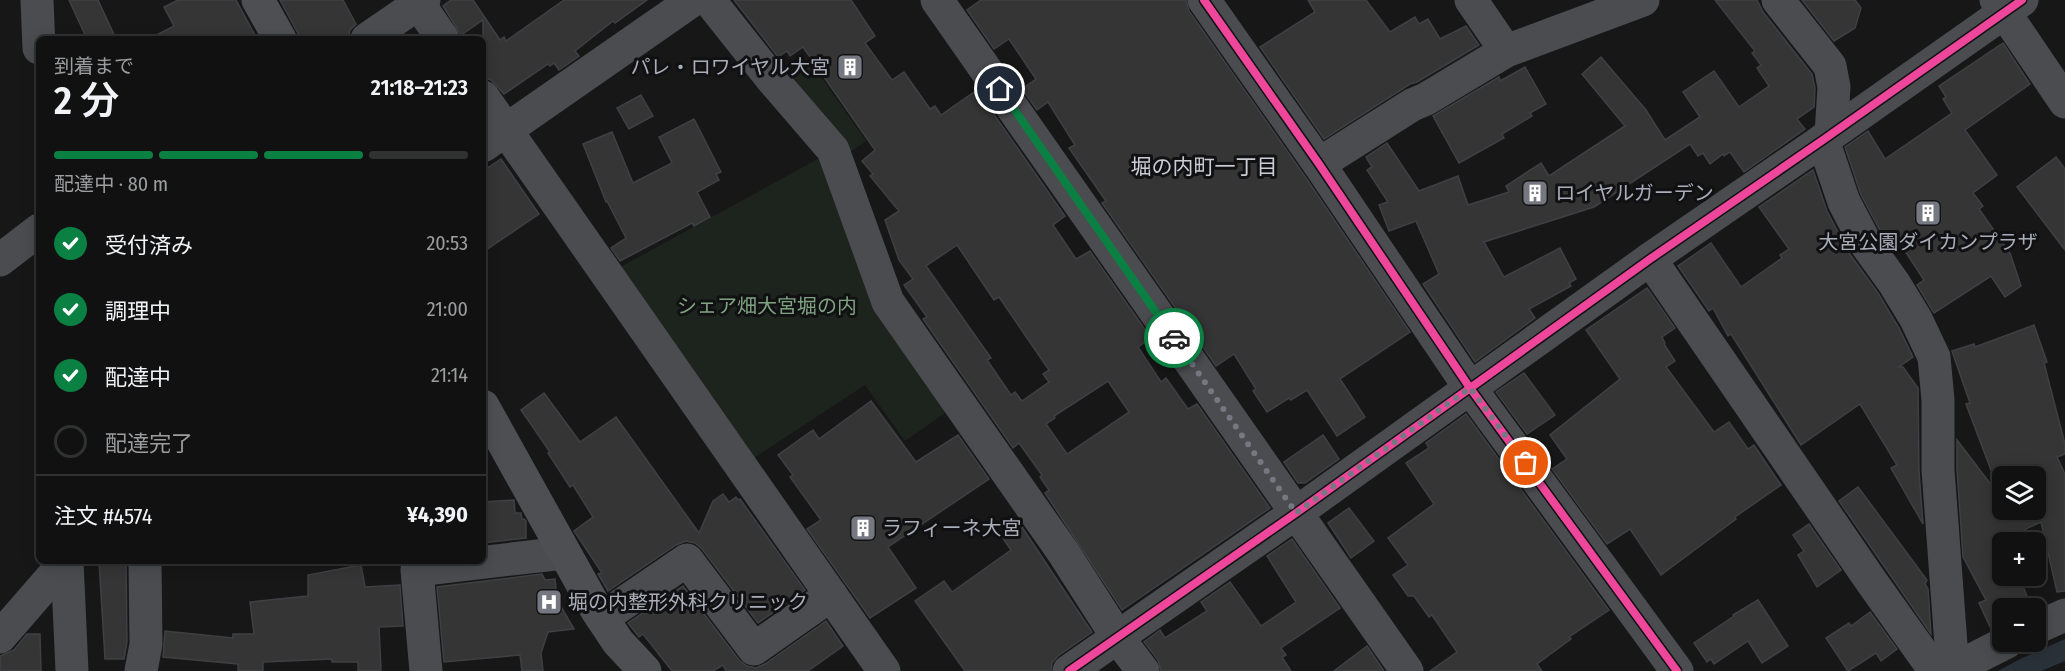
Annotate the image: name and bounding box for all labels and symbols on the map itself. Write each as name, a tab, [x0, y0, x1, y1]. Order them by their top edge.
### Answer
building icon: パレ・ロワイヤル大宮	[835, 52, 865, 82]
place label: パレ・ロワイヤル大宮	[631, 55, 830, 79]
pin	[974, 63, 1025, 114]
district label: 堀の内町一丁目	[1131, 154, 1278, 180]
building icon: ロイヤルガーデン	[1520, 178, 1550, 208]
place label: ロイヤルガーデン	[1555, 181, 1714, 205]
building icon: 大宮公園ダイカンプラザ	[1913, 198, 1943, 228]
place label: 大宮公園ダイカンプラザ	[1818, 230, 2038, 254]
park label: シェア畑大宮堀の内	[677, 294, 857, 318]
courier	[1144, 308, 1204, 368]
pin	[1500, 437, 1551, 488]
building icon: ラフィーネ大宮	[848, 513, 878, 543]
place label: ラフィーネ大宮	[882, 516, 1022, 540]
hospital icon: 堀の内整形外科クリニック	[534, 587, 564, 617]
place label: 堀の内整形外科クリニック	[568, 590, 808, 614]

